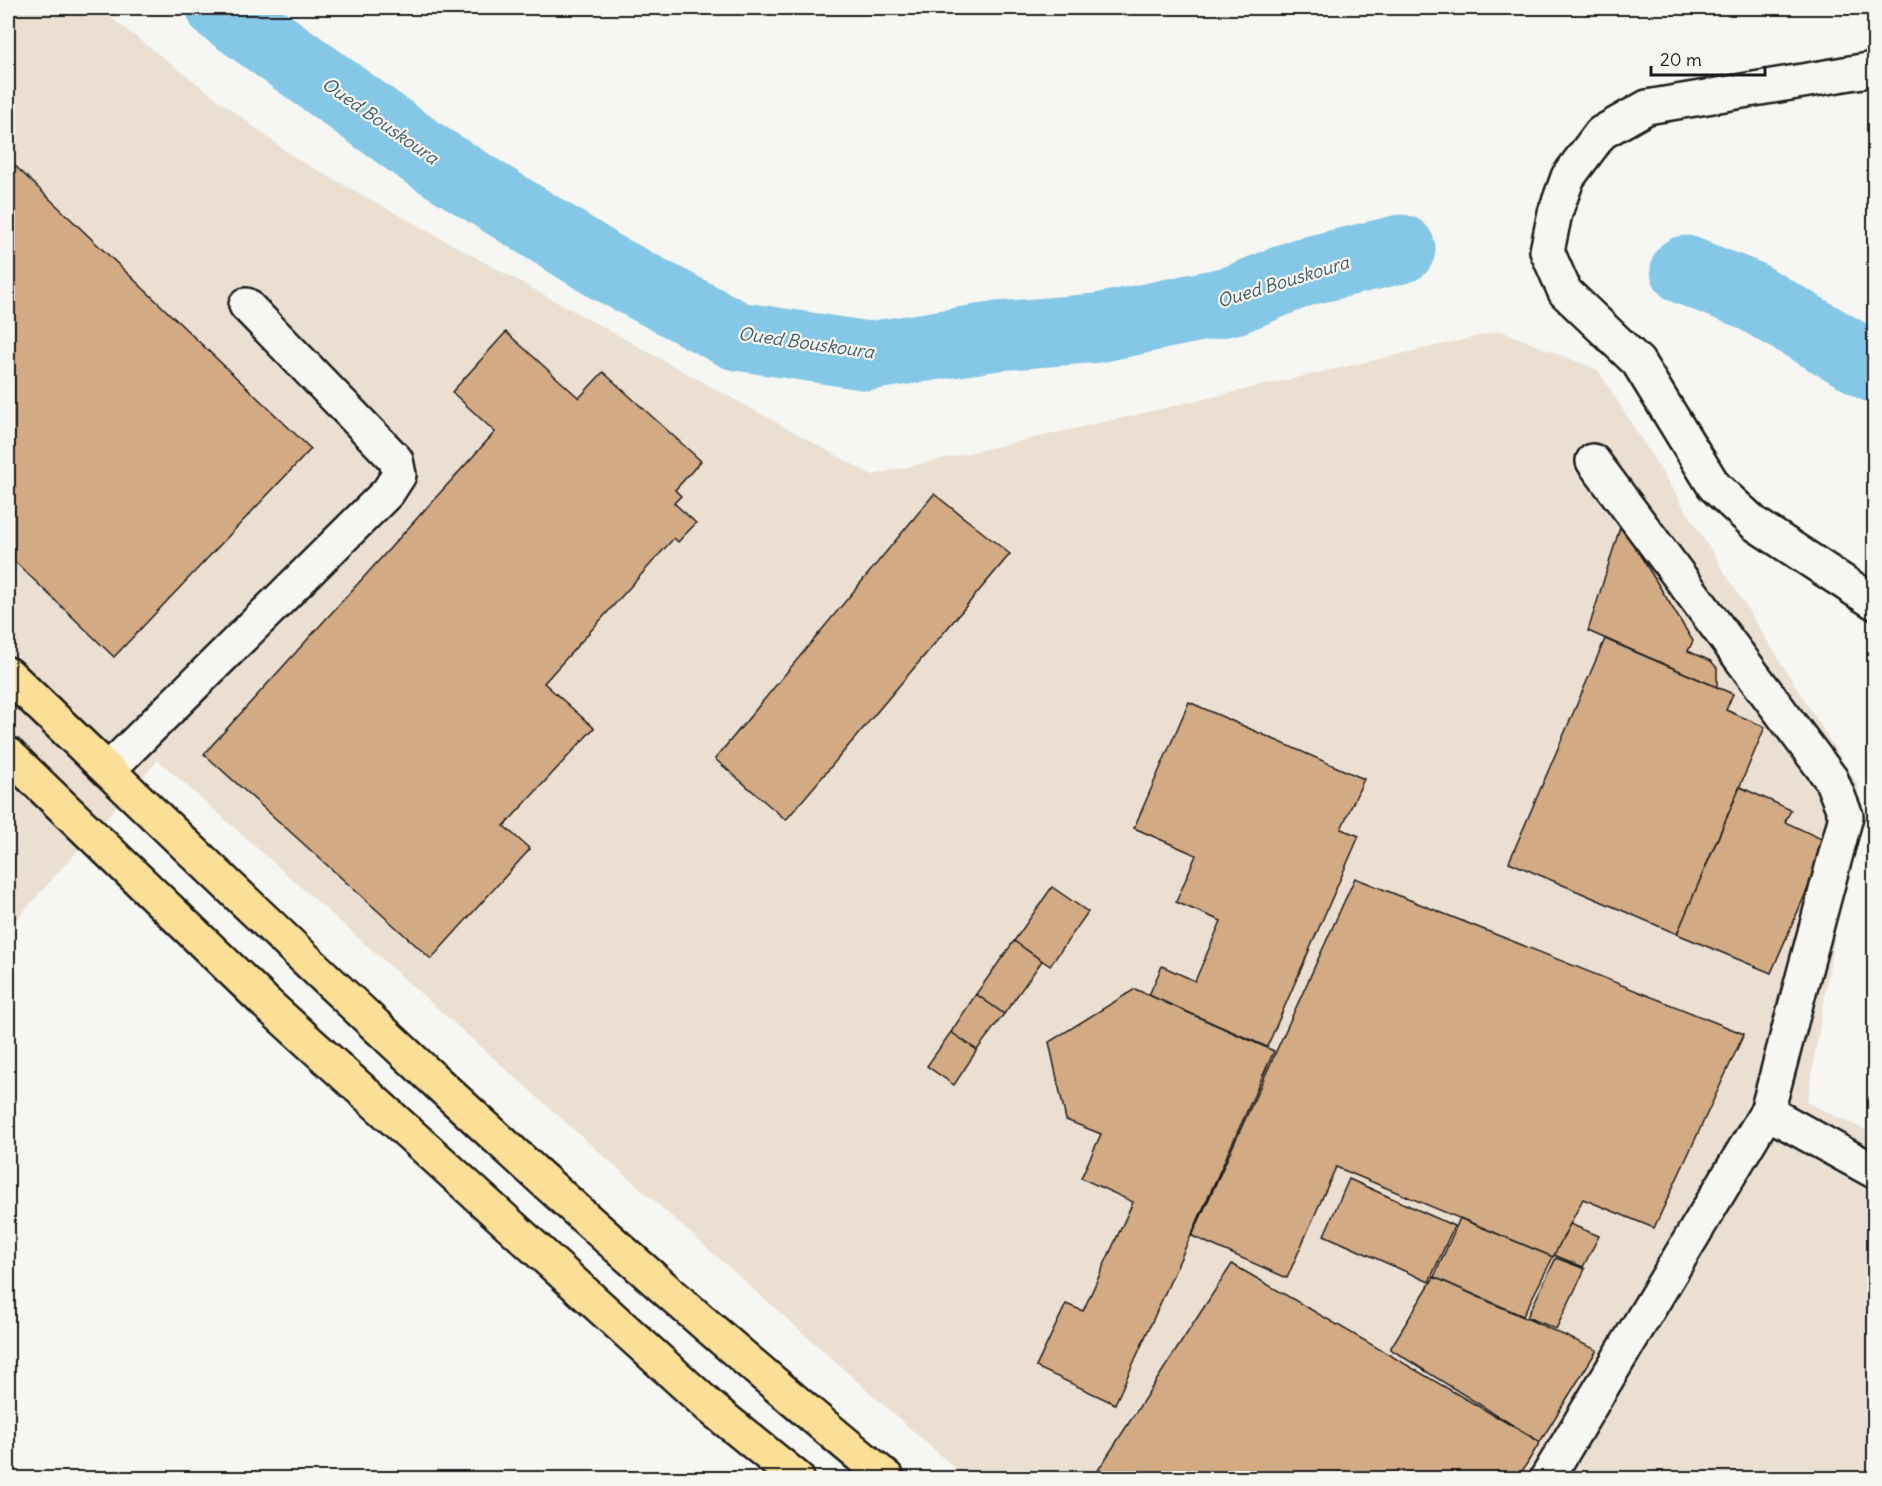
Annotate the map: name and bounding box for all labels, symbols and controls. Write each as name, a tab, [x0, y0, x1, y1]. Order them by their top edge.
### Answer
scale bar	[1651, 39, 1765, 77]
text: 20 m	[1660, 48, 1702, 71]
water label: Oued Bouskoura	[318, 72, 444, 170]
water label: Oued Bouskoura	[1214, 250, 1353, 312]
water label: Oued Bouskoura	[737, 322, 877, 364]

